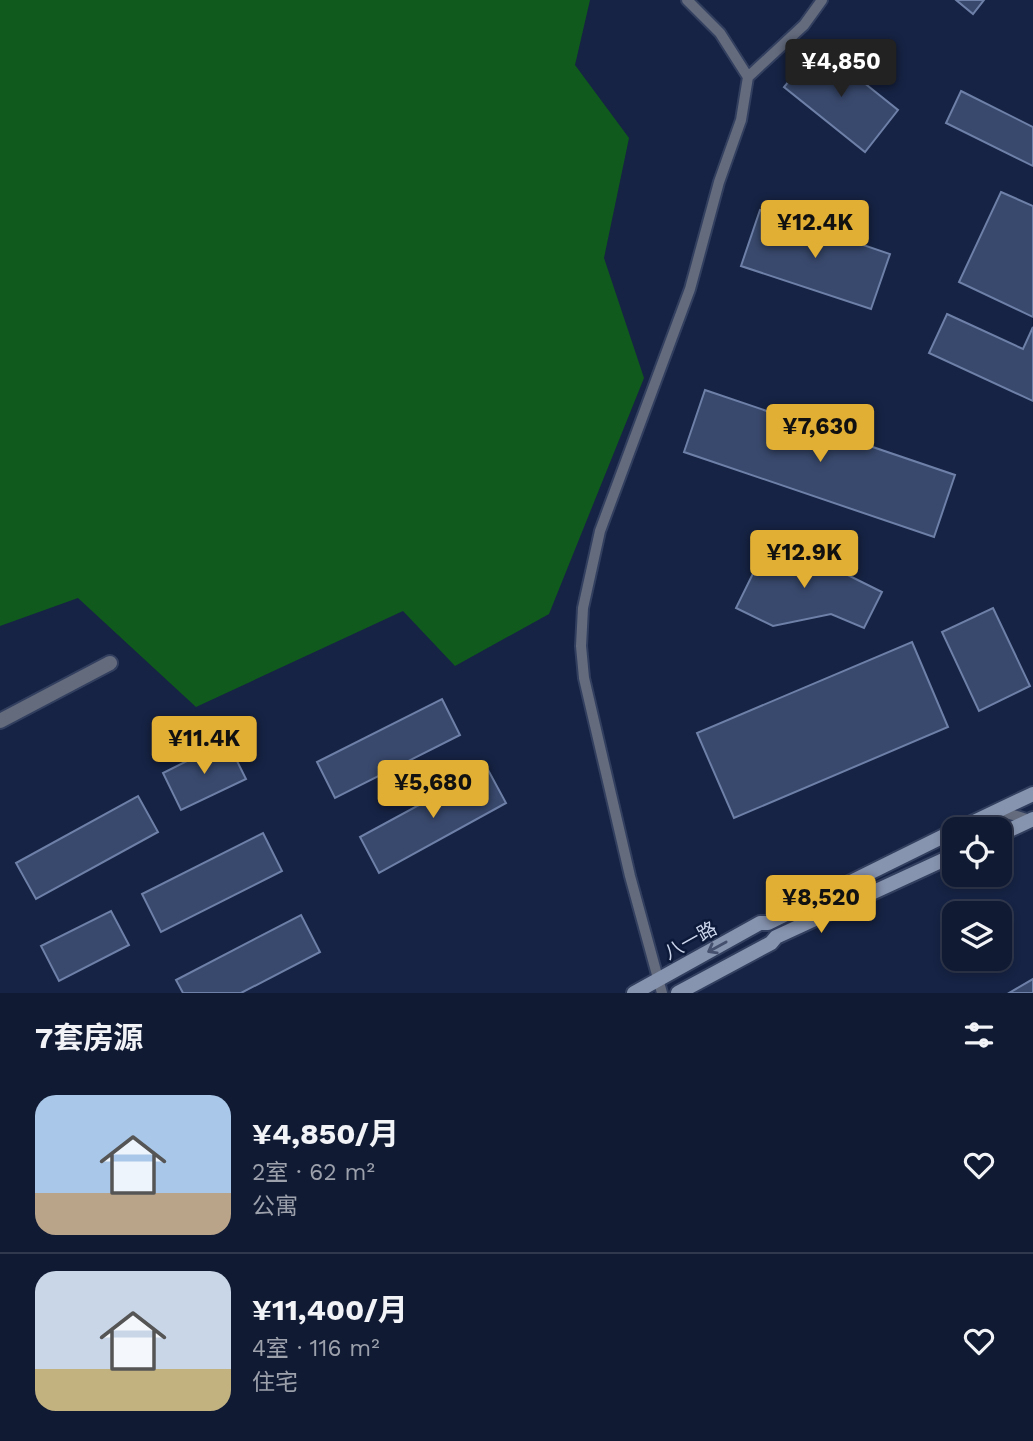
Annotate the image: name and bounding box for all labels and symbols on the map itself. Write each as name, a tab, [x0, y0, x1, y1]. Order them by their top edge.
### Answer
pin: ¥4,850	[784, 40, 898, 99]
pin: ¥12.4K	[758, 201, 872, 260]
pin: ¥7,630	[763, 405, 877, 464]
pin: ¥12.9K	[747, 530, 861, 590]
pin: ¥11.4K	[147, 716, 261, 776]
pin: ¥5,680	[376, 760, 490, 820]
pin: ¥8,520	[764, 876, 878, 935]
street label: 八一路	[660, 917, 721, 964]
one-way arrow	[707, 941, 728, 954]

